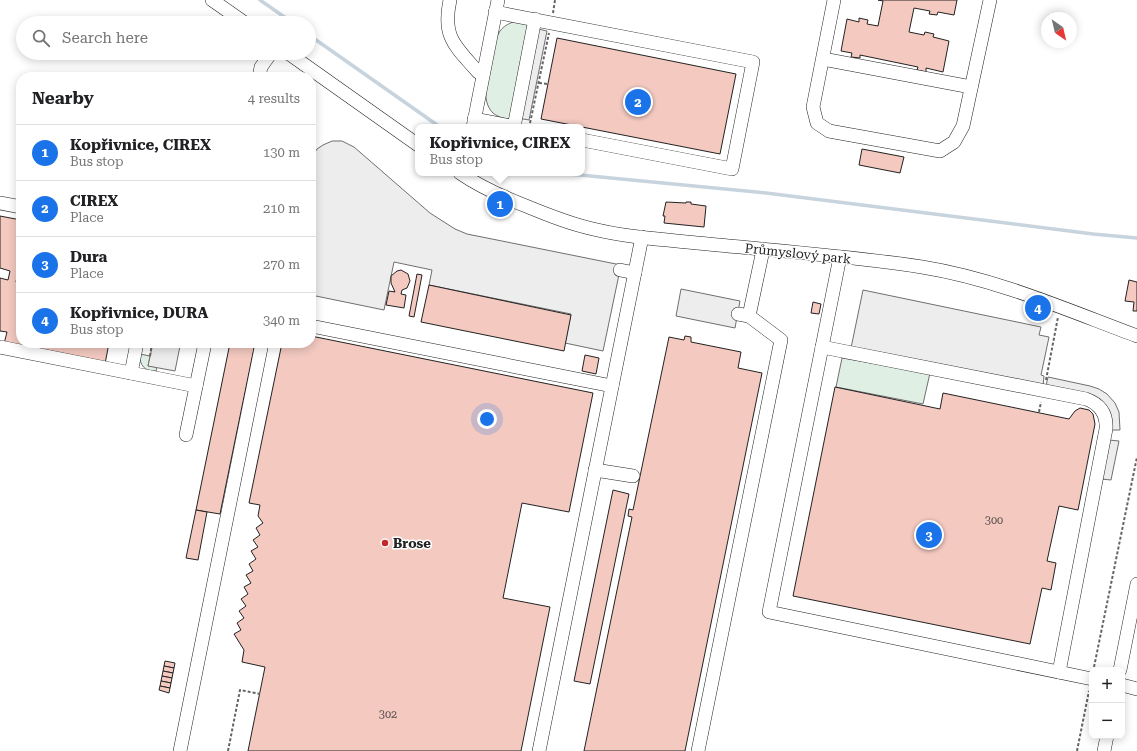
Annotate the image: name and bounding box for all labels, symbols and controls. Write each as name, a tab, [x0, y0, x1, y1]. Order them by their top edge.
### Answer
north arrow	[1041, 12, 1077, 48]
search box	[16, 16, 316, 60]
icon: search	[30, 27, 52, 49]
text: Search here	[62, 29, 148, 47]
pin: 2	[625, 87, 651, 117]
text: Nearby	[32, 88, 94, 108]
text: 4 results	[248, 91, 300, 106]
popup	[415, 124, 585, 176]
text: Kopřivnice, CIREX	[429, 134, 571, 152]
text: Kopřivnice, CIREX	[70, 136, 211, 154]
text: 1	[41, 145, 49, 160]
text: 130 m	[263, 145, 300, 160]
text: Bus stop	[429, 152, 483, 167]
text: Bus stop	[70, 154, 124, 169]
pin: 1	[487, 189, 513, 219]
text: CIREX	[70, 192, 118, 210]
text: 2	[41, 201, 49, 216]
text: 210 m	[263, 201, 300, 216]
text: Place	[70, 210, 104, 225]
street label: Průmyslový park	[744, 240, 852, 267]
text: Dura	[70, 248, 107, 266]
text: 3	[41, 257, 49, 272]
text: 270 m	[263, 257, 300, 272]
text: Place	[70, 266, 104, 281]
pin: 4	[1025, 293, 1051, 323]
text: Kopřivnice, DURA	[70, 304, 208, 322]
text: 4	[41, 313, 49, 328]
text: 340 m	[263, 313, 300, 328]
text: Bus stop	[70, 322, 124, 337]
your location	[477, 409, 497, 429]
house number: 300	[985, 514, 1003, 527]
pin: 3	[916, 520, 942, 550]
place label: Brose	[393, 536, 431, 551]
marker: Brose	[380, 538, 390, 548]
map controls	[1089, 667, 1125, 739]
button: +	[1089, 667, 1125, 703]
button: −	[1089, 703, 1125, 739]
house number: 302	[379, 708, 397, 721]

